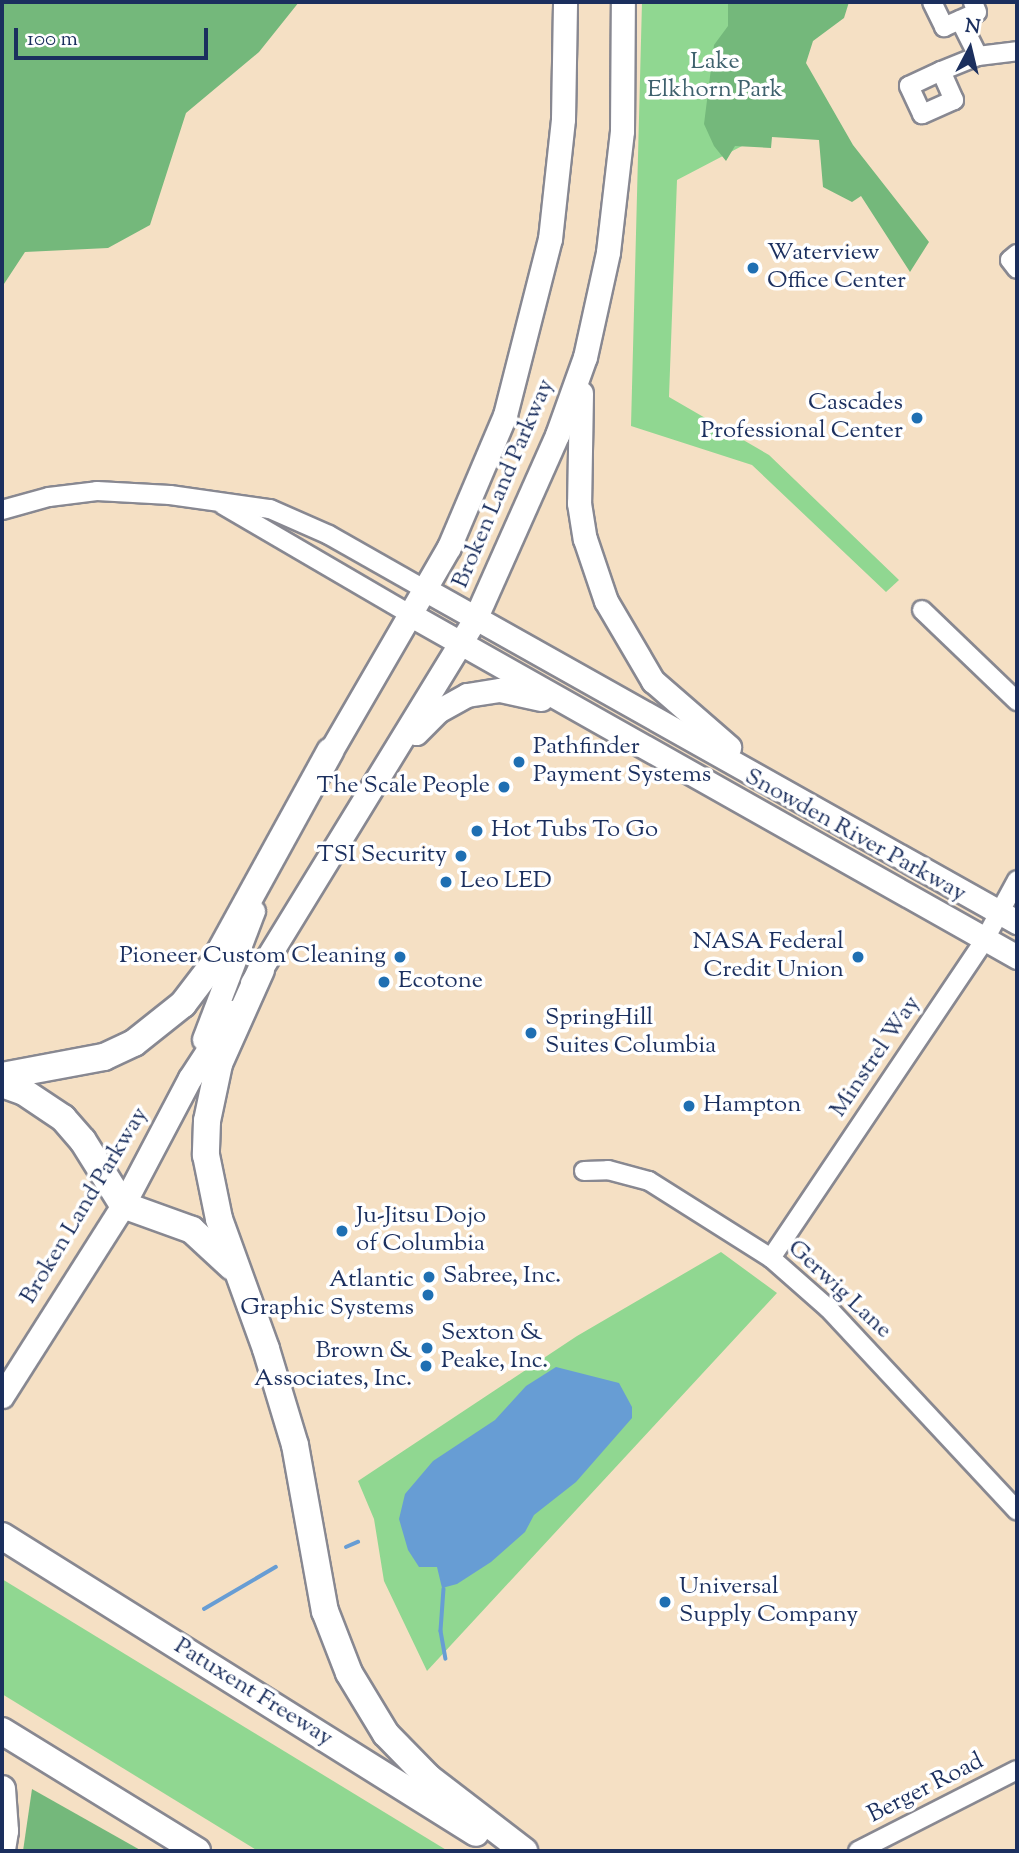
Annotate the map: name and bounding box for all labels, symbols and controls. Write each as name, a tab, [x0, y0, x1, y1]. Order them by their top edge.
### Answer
text: N	[963, 13, 982, 42]
scale bar	[18, 14, 212, 58]
north arrow	[935, 14, 1005, 84]
text: 100 m	[27, 25, 78, 55]
park label: Lake Elkhorn Park	[647, 49, 783, 105]
place label: Waterview Office Center	[767, 240, 906, 296]
marker: Waterview Office Center	[745, 260, 761, 276]
street label: Broken Land Parkway	[447, 375, 561, 593]
place label: Cascades Professional Center	[701, 390, 903, 446]
marker: Cascades Professional Center	[909, 410, 925, 426]
place label: Pathfinder Payment Systems	[533, 734, 711, 790]
marker: Pathfinder Payment Systems	[511, 754, 527, 770]
street label: Snowden River Parkway	[739, 763, 971, 909]
place label: The Scale People	[317, 773, 490, 801]
marker: The Scale People	[496, 779, 512, 795]
place label: Hot Tubs To Go	[491, 817, 658, 845]
marker: Hot Tubs To Go	[469, 823, 485, 839]
place label: TSI Security	[317, 842, 447, 870]
marker: TSI Security	[453, 848, 469, 864]
place label: Leo LED	[460, 868, 552, 896]
marker: Leo LED	[438, 874, 454, 890]
place label: NASA Federal Credit Union	[692, 929, 844, 985]
place label: Pioneer Custom Cleaning	[119, 943, 386, 971]
marker: Pioneer Custom Cleaning	[392, 949, 408, 965]
marker: NASA Federal Credit Union	[850, 949, 866, 965]
place label: Ecotone	[398, 968, 483, 996]
marker: Ecotone	[376, 974, 392, 990]
street label: Minstrel Way	[825, 991, 927, 1123]
place label: SpringHill Suites Columbia	[545, 1005, 716, 1061]
marker: SpringHill Suites Columbia	[523, 1025, 539, 1041]
place label: Hampton	[703, 1092, 801, 1120]
marker: Hampton	[681, 1098, 697, 1114]
street label: Broken Land Parkway	[15, 1102, 155, 1310]
place label: Ju-Jitsu Dojo of Columbia	[356, 1203, 486, 1259]
marker: Ju-Jitsu Dojo of Columbia	[334, 1223, 350, 1239]
street label: Gerwig Lane	[781, 1234, 897, 1346]
place label: Sabree, Inc.	[443, 1263, 561, 1291]
place label: Atlantic Graphic Systems	[240, 1267, 414, 1323]
marker: Sabree, Inc.	[421, 1269, 437, 1285]
marker: Atlantic Graphic Systems	[420, 1287, 436, 1303]
place label: Sexton & Peake, Inc.	[441, 1320, 548, 1376]
place label: Brown & Associates, Inc.	[254, 1338, 412, 1394]
marker: Sexton & Peake, Inc.	[419, 1340, 435, 1356]
marker: Brown & Associates, Inc.	[418, 1358, 434, 1374]
place label: Universal Supply Company	[679, 1574, 858, 1630]
marker: Universal Supply Company	[657, 1594, 673, 1610]
street label: Patuxent Freeway	[168, 1633, 338, 1753]
street label: Berger Road	[863, 1748, 989, 1830]

